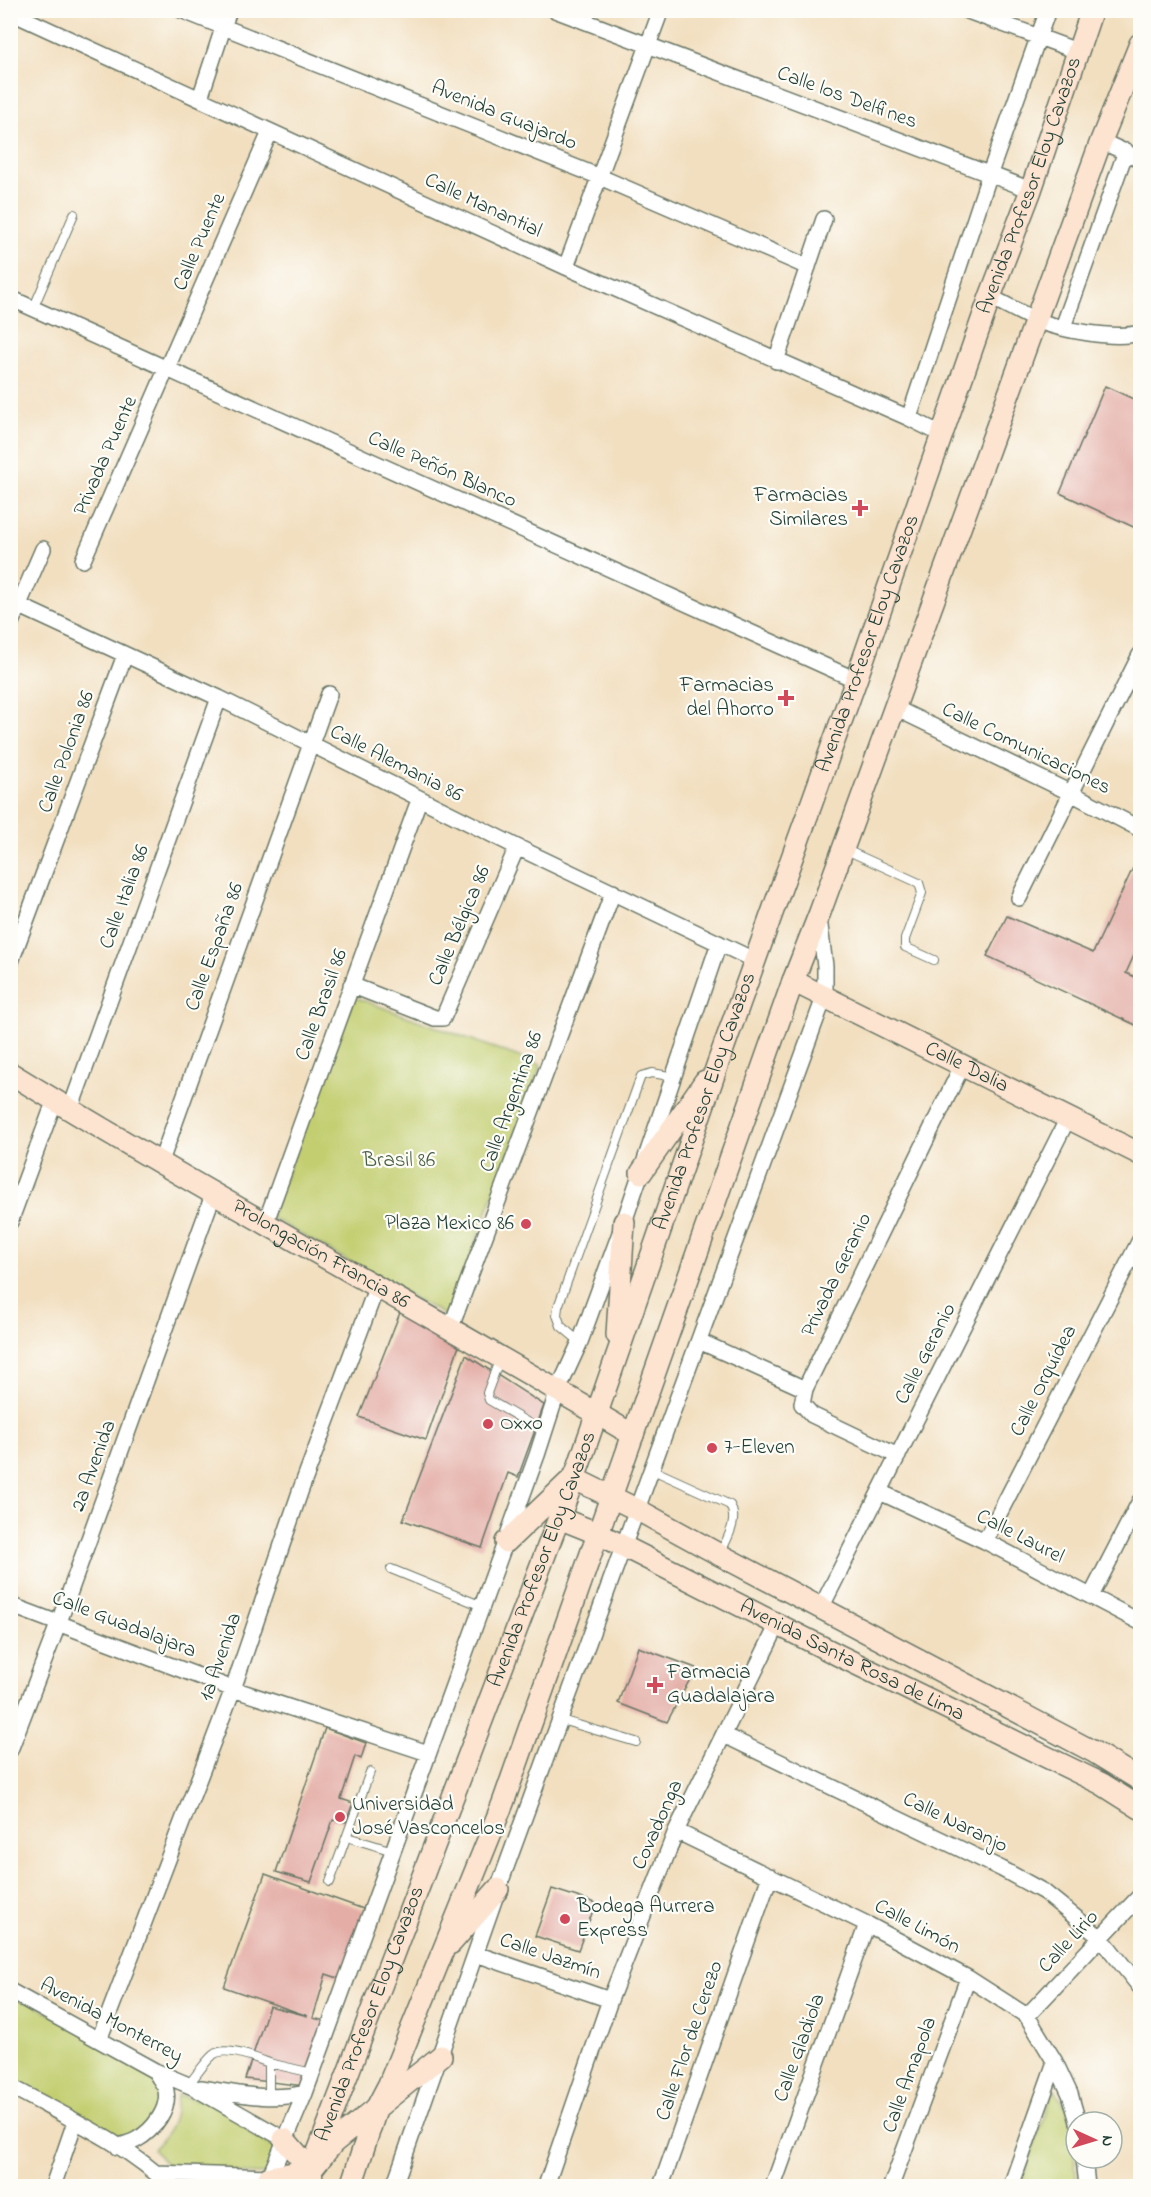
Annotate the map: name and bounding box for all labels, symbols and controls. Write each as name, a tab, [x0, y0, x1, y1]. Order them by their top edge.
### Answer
street label: Avenida Profesor Eloy Cavazos	[970, 53, 1090, 318]
street label: Calle los Delfines	[773, 59, 921, 137]
street label: Avenida Guajardo	[427, 73, 581, 159]
street label: Calle Manantial	[419, 166, 547, 246]
street label: Calle Puente	[166, 188, 234, 296]
street label: Privada Puente	[66, 391, 146, 521]
street label: Calle Peñón Blanco	[363, 424, 521, 516]
place label: Farmacias Similares	[753, 481, 848, 535]
marker: Farmacias Similares	[853, 501, 867, 515]
street label: Avenida Profesor Eloy Cavazos	[809, 511, 928, 777]
place label: Farmacias del Ahorro	[679, 671, 774, 725]
street label: Calle Polonia 86	[31, 687, 103, 817]
marker: Farmacias del Ahorro	[779, 691, 793, 705]
street label: Calle Comunicaciones	[936, 695, 1116, 803]
street label: Calle Alemania 86	[324, 718, 468, 810]
street label: Calle Italia 86	[92, 841, 158, 953]
street label: Calle Bélgica 86	[421, 861, 501, 992]
street label: Calle España 86	[178, 879, 252, 1015]
street label: Calle Brasil 86	[288, 945, 356, 1065]
street label: Avenida Profesor Eloy Cavazos	[646, 968, 764, 1235]
street label: Calle Argentina 86	[473, 1027, 553, 1177]
street label: Calle Dalia	[920, 1034, 1014, 1101]
park label: Brasil 86	[362, 1146, 435, 1176]
street label: Prolongación Francia 86	[226, 1192, 415, 1317]
street label: Privada Geranio	[794, 1208, 880, 1342]
place label: Plaza Mexico 86	[385, 1209, 514, 1239]
marker: Plaza Mexico 86	[519, 1217, 533, 1231]
street label: Calle Geranio	[888, 1298, 964, 1410]
street label: Calle Orquídea	[1003, 1320, 1085, 1442]
place label: Oxxo	[500, 1409, 543, 1439]
street label: 2a Avenida	[64, 1416, 124, 1516]
marker: Oxxo	[481, 1417, 495, 1431]
street label: Avenida Profesor Eloy Cavazos	[481, 1428, 604, 1692]
place label: 7-Eleven	[724, 1433, 795, 1463]
marker: 7-Eleven	[705, 1441, 719, 1455]
street label: Calle Laurel	[971, 1502, 1069, 1572]
street label: Calle Guadalajara	[47, 1584, 201, 1666]
street label: Avenida Santa Rosa de Lima	[734, 1592, 970, 1730]
street label: 1a Avenida	[192, 1609, 250, 1705]
place label: Farmacia Guadalajara	[666, 1658, 775, 1712]
marker: Farmacia Guadalajara	[648, 1678, 662, 1692]
street label: Covadonga	[625, 1775, 693, 1876]
street label: Calle Naranjo	[897, 1785, 1013, 1861]
place label: Universidad José Vasconcelos	[352, 1790, 505, 1844]
marker: Universidad José Vasconcelos	[333, 1810, 347, 1824]
street label: Avenida Profesor Eloy Cavazos	[308, 1882, 433, 2146]
place label: Bodega Aurrera Express	[576, 1892, 714, 1946]
street label: Calle Limón	[869, 1892, 965, 1962]
street label: Calle Lirio	[1032, 1903, 1106, 1981]
marker: Bodega Aurrera Express	[558, 1912, 572, 1926]
street label: Calle Jazmín	[495, 1926, 605, 1988]
street label: Calle Flor de Cerezo	[649, 1957, 731, 2125]
street label: Avenida Monterrey	[33, 1971, 188, 2073]
street label: Calle Gladiola	[767, 1990, 833, 2106]
street label: Calle Amapola	[875, 2013, 945, 2137]
north arrow	[1064, 2110, 1124, 2170]
text: N	[1095, 2135, 1119, 2147]

